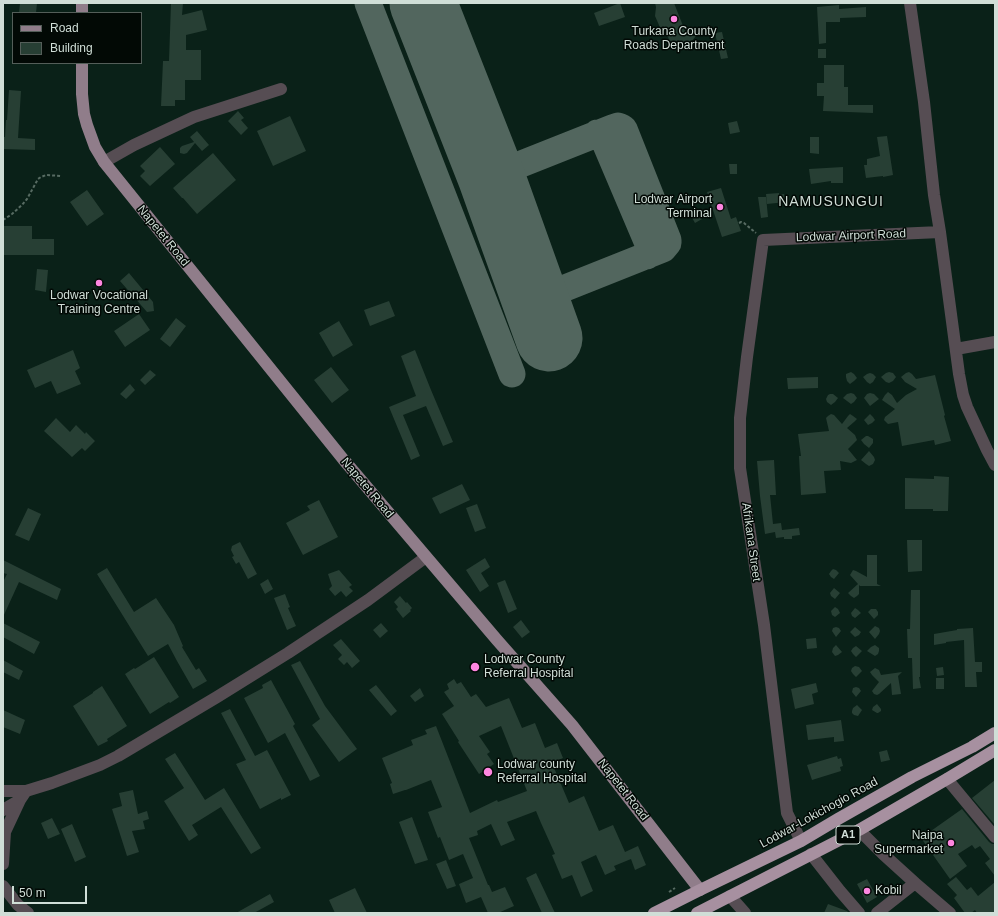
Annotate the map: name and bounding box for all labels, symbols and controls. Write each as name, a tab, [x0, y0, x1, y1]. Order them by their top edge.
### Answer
legend	[12, 12, 142, 64]
marker: Turkana County Roads Department	[669, 14, 679, 24]
text: Road	[50, 21, 79, 35]
place label: Turkana County Roads Department	[624, 25, 724, 53]
text: Building	[50, 41, 93, 55]
place label: Lodwar Airport Terminal	[634, 193, 712, 221]
district label: NAMUSUNGUI	[778, 194, 884, 210]
marker: Lodwar Airport Terminal	[715, 202, 725, 212]
street label: Napetet Road	[134, 203, 192, 269]
street label: Lodwar Airport Road	[796, 227, 906, 245]
marker: Lodwar Vocational Training Centre	[94, 278, 104, 288]
place label: Lodwar Vocational Training Centre	[50, 289, 148, 317]
street label: Napetet Road	[338, 455, 396, 521]
street label: Afrikana Street	[738, 502, 764, 582]
place label: Lodwar County Referral Hospital	[484, 653, 573, 681]
marker: Lodwar County Referral Hospital	[469, 661, 481, 673]
street label: Napetet Road	[595, 756, 651, 824]
place label: Lodwar county Referral Hospital	[497, 758, 586, 786]
marker: Lodwar county Referral Hospital	[482, 766, 494, 778]
street label: Lodwar-Lokichogio Road	[757, 775, 881, 851]
road number: A1	[836, 826, 860, 844]
place label: Naipa Supermarket	[874, 829, 943, 857]
marker: Naipa Supermarket	[946, 838, 956, 848]
scale bar	[14, 878, 89, 904]
place label: Kobil	[875, 884, 902, 898]
text: 50 m	[19, 886, 46, 900]
marker: Kobil	[862, 886, 872, 896]

